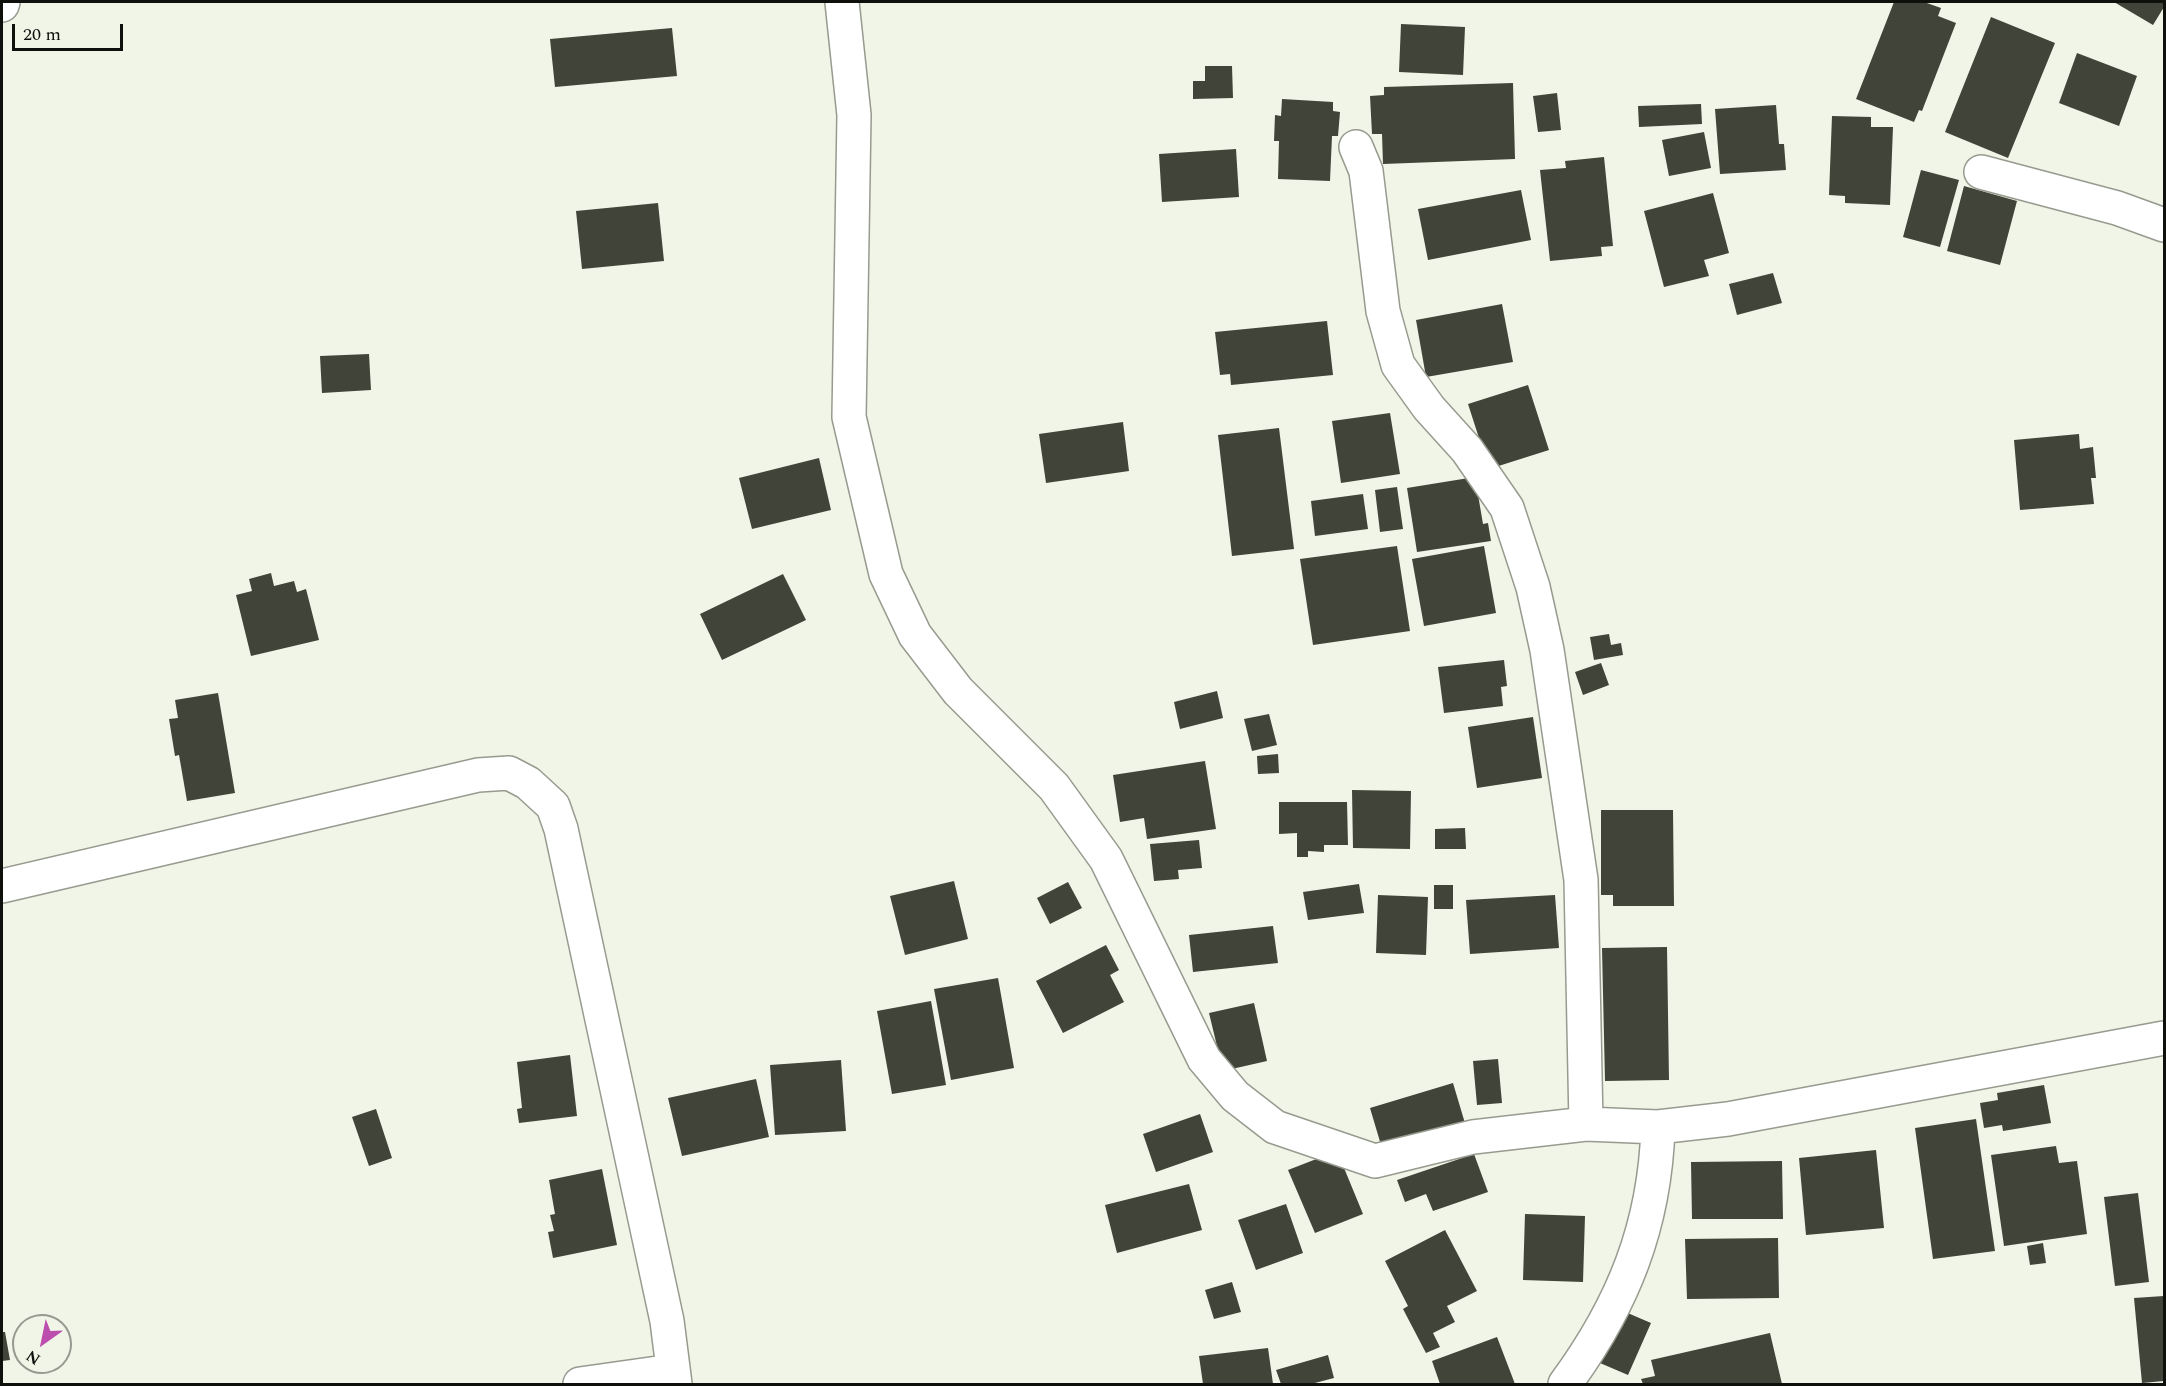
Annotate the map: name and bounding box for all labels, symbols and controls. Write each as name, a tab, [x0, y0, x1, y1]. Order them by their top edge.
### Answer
scale bar	[15, 12, 126, 50]
text: 20 m	[23, 21, 61, 48]
north arrow	[12, 1314, 72, 1374]
text: N	[21, 1344, 45, 1371]

